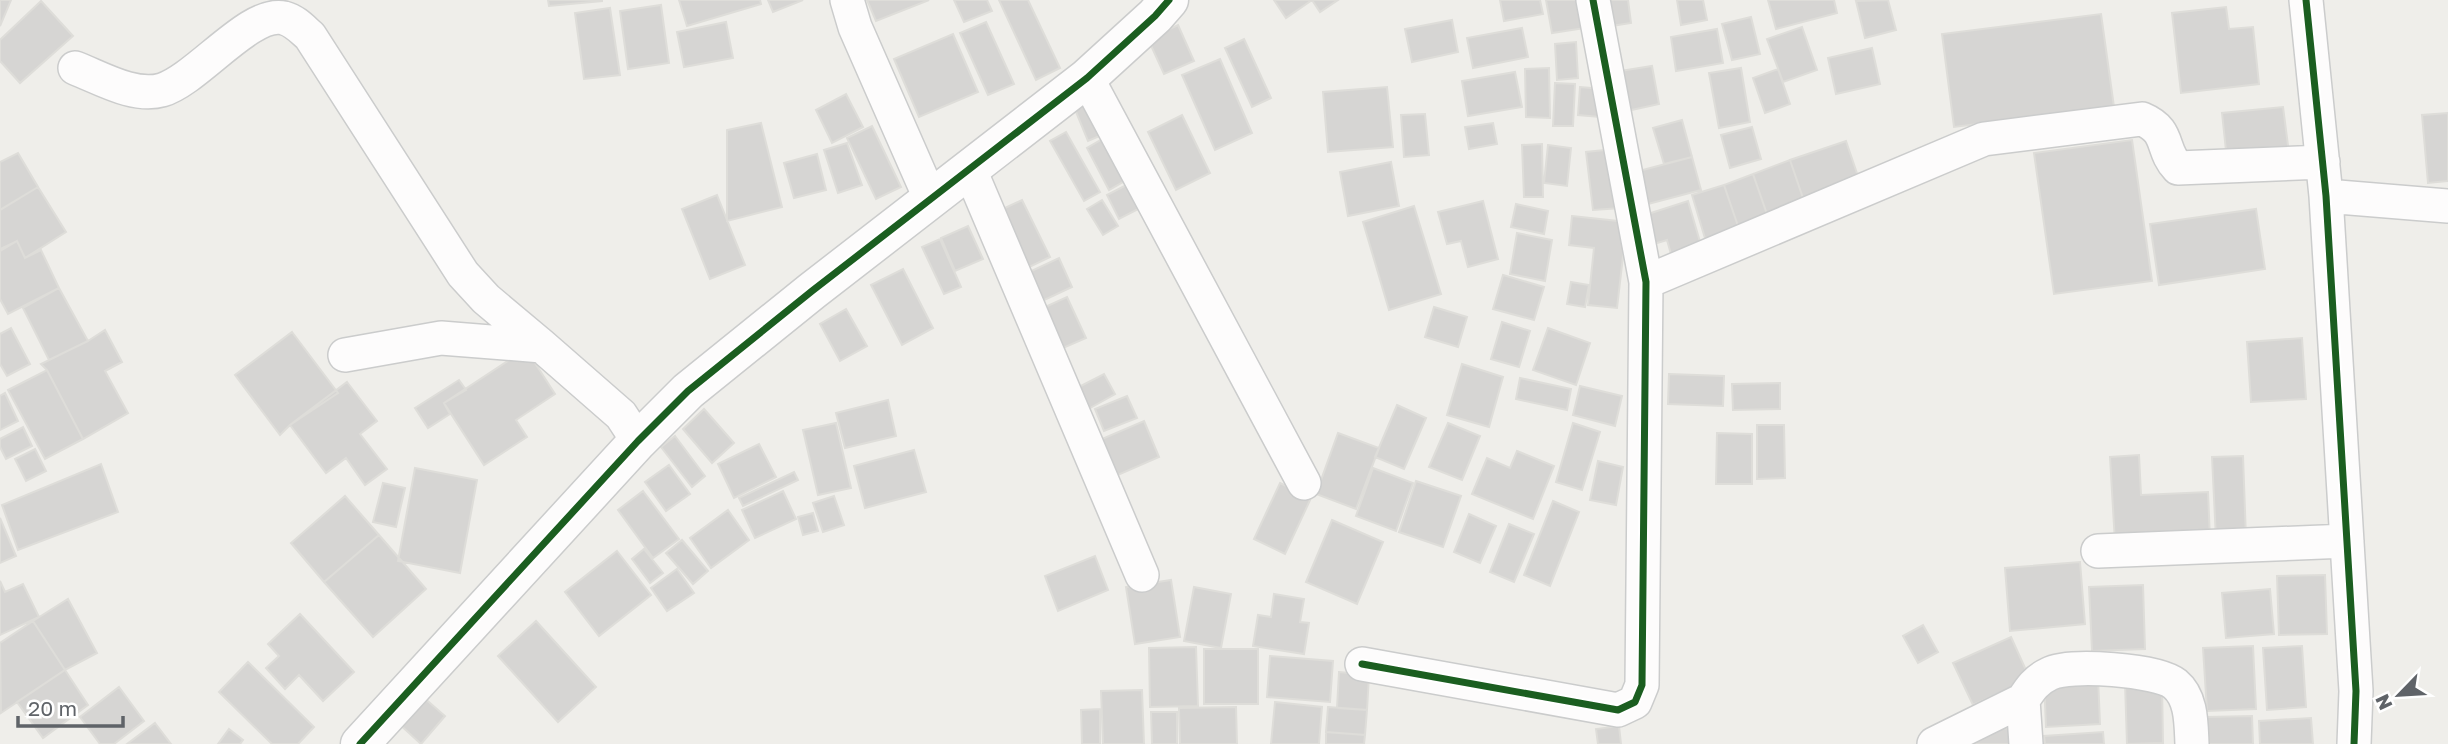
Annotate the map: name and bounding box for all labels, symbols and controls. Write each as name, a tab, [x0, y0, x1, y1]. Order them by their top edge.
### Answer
north arrow	[2364, 660, 2434, 730]
scale bar	[18, 684, 122, 728]
text: N	[2370, 691, 2397, 714]
text: 20 m	[28, 695, 77, 721]

